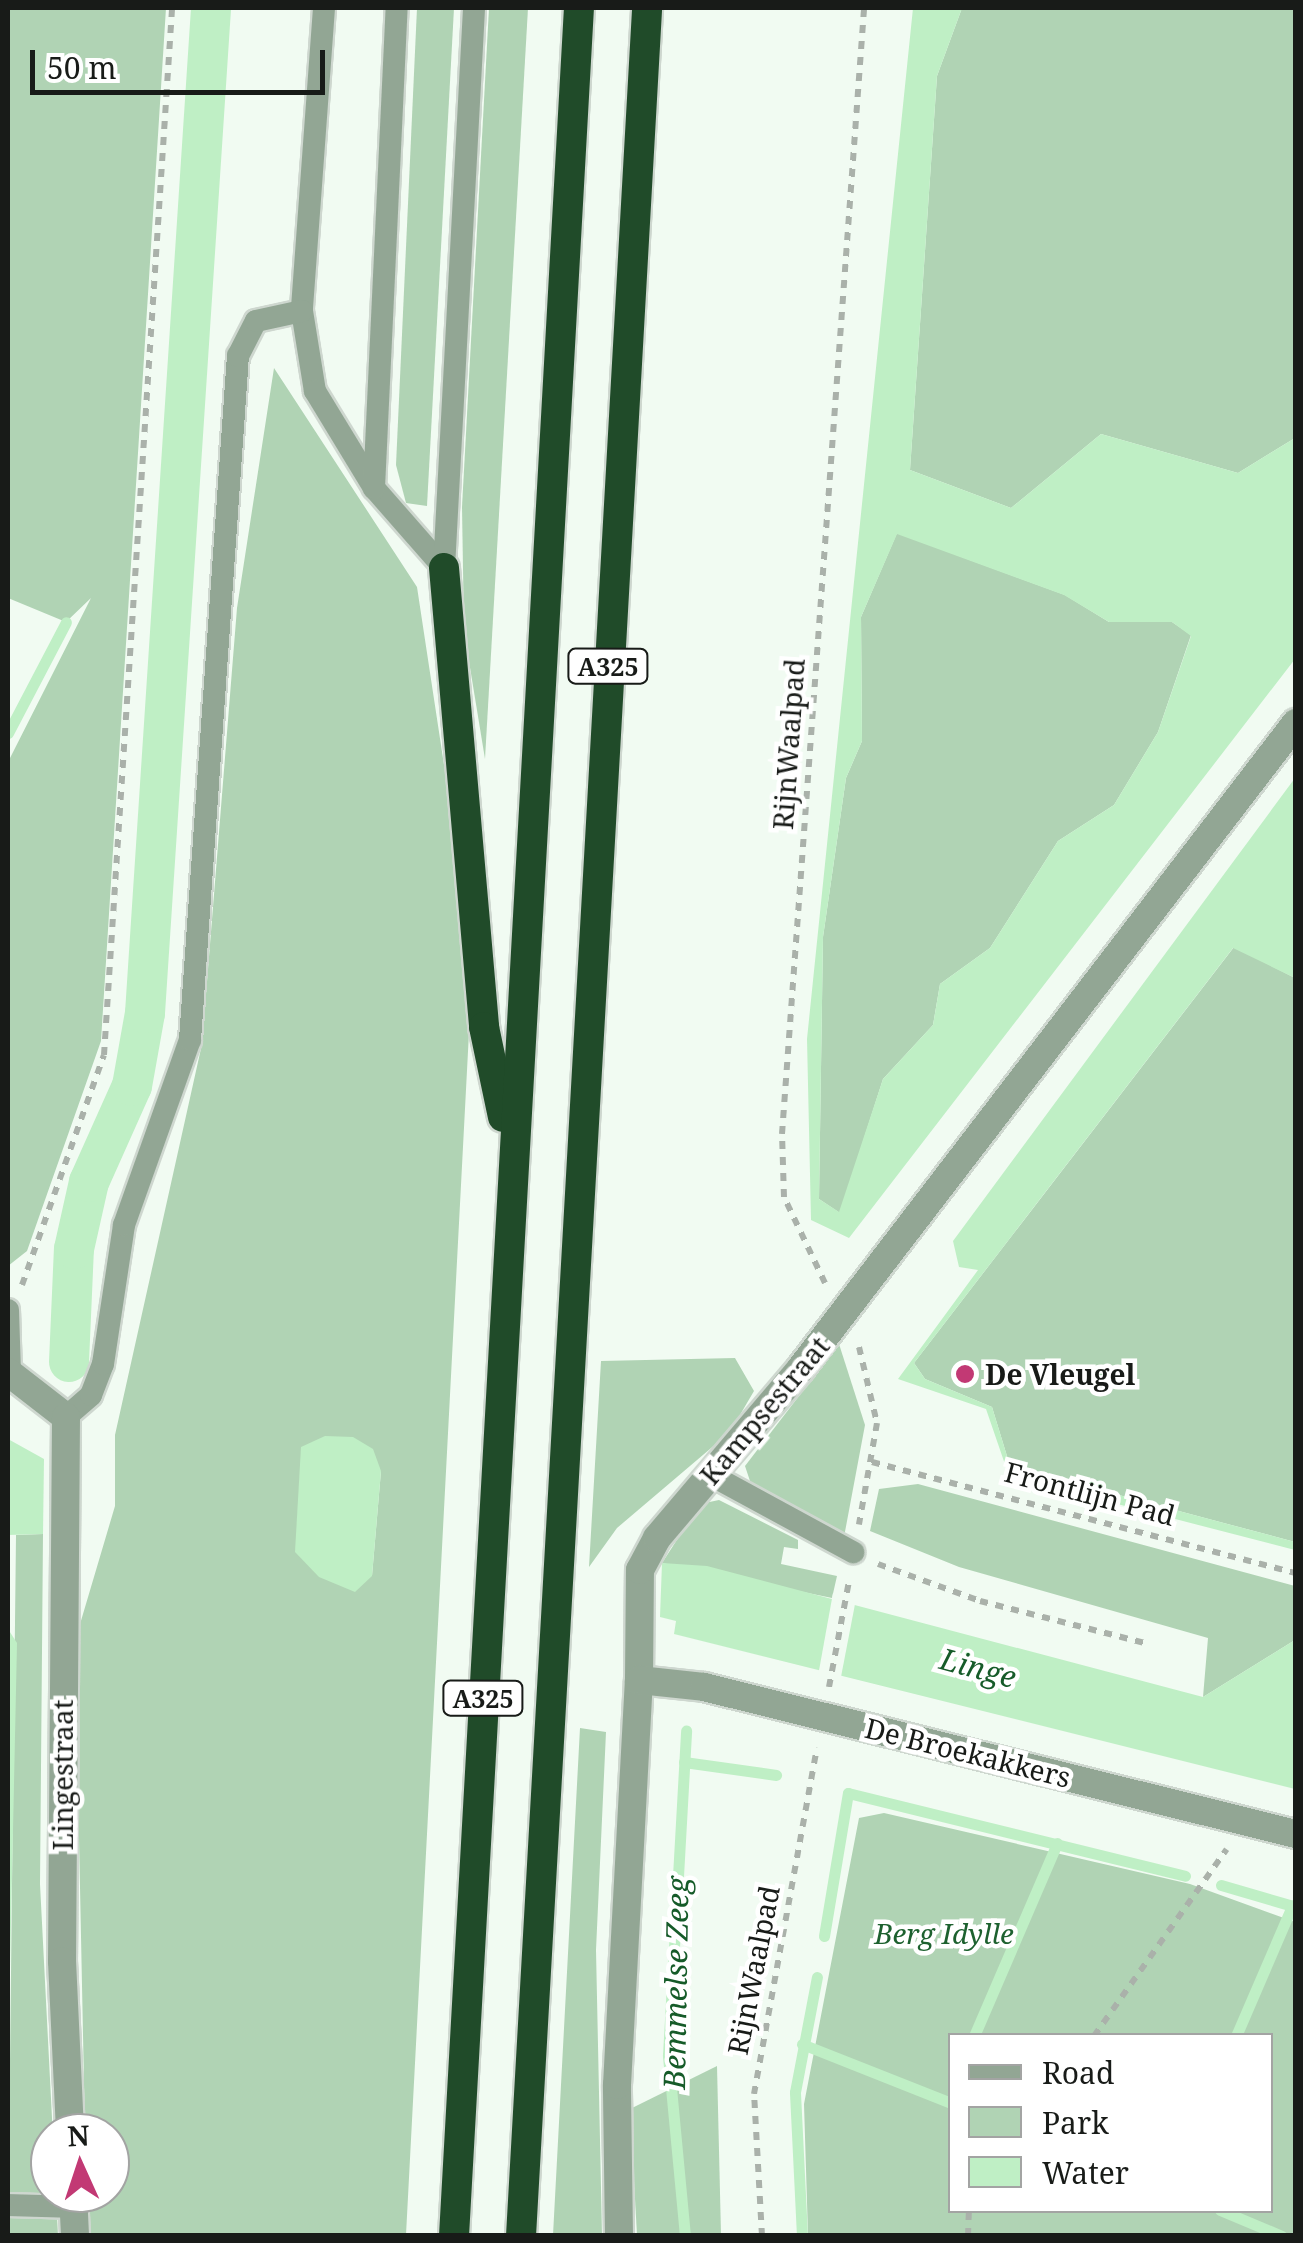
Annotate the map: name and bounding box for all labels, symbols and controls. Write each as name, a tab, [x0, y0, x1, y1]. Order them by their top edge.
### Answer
scale bar	[35, 30, 330, 92]
text: 50 m	[47, 47, 117, 88]
road number: A325	[566, 646, 650, 686]
street label: RijnWaalpad	[765, 657, 811, 831]
street label: Kampsestraat	[692, 1329, 836, 1491]
place label: De Vleugel	[985, 1357, 1135, 1391]
marker: De Vleugel	[954, 1363, 976, 1385]
street label: Frontlijn Pad	[1001, 1454, 1179, 1532]
water label: Linge	[936, 1641, 1020, 1695]
road number: A325	[440, 1678, 526, 1718]
street label: Lingestraat	[45, 1699, 79, 1851]
street label: De Broekakkers	[862, 1710, 1074, 1794]
water label: Bemmelse Zeeg	[656, 1876, 696, 2090]
street label: RijnWaalpad	[720, 1883, 786, 2057]
park label: Berg Idylle	[874, 1916, 1014, 1950]
legend	[948, 2033, 1273, 2213]
text: Road	[1042, 2052, 1114, 2093]
text: Park	[1042, 2102, 1109, 2143]
north arrow	[30, 2113, 130, 2213]
text: N	[67, 2115, 91, 2155]
text: Water	[1042, 2152, 1129, 2193]

